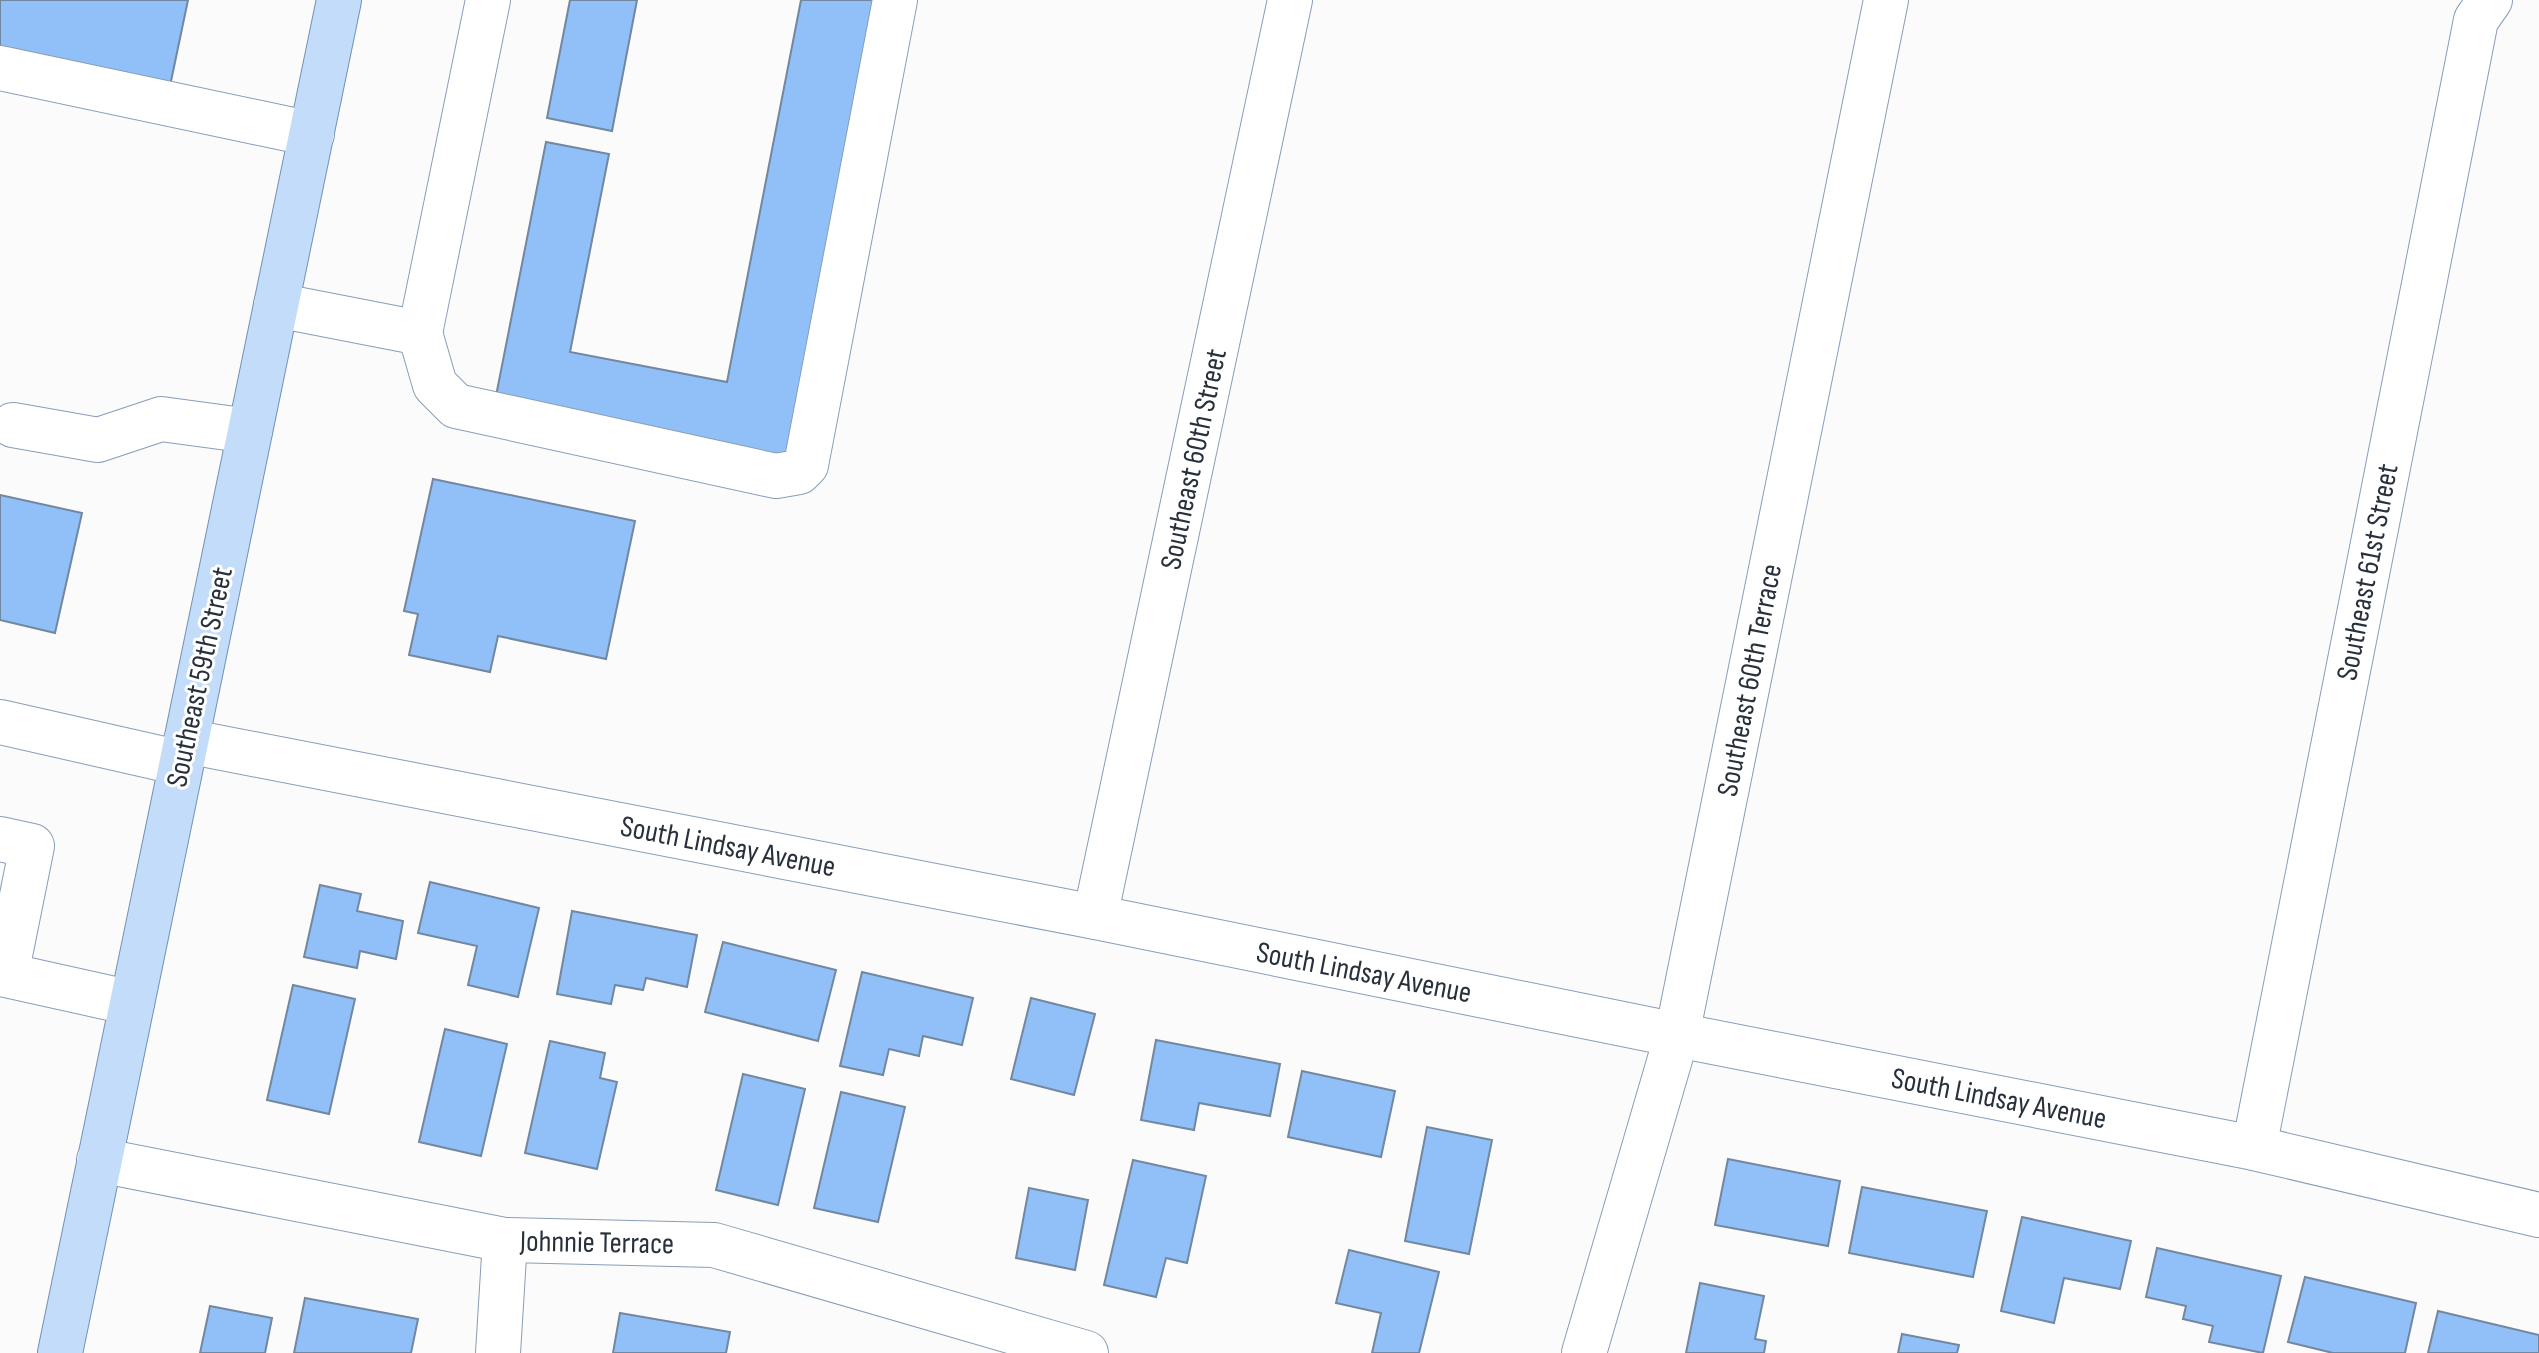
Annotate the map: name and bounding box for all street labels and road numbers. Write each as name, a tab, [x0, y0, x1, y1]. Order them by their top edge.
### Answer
street label: Southeast 60th Street	[1153, 346, 1235, 573]
street label: Southeast 61st Street	[2329, 461, 2407, 683]
street label: Southeast 60th Terrace	[1710, 561, 1790, 799]
street label: Southeast 59th Street	[159, 564, 241, 790]
street label: South Lindsay Avenue	[617, 808, 838, 885]
street label: South Lindsay Avenue	[1253, 934, 1474, 1011]
street label: South Lindsay Avenue	[1888, 1060, 2109, 1137]
street label: Johnnie Terrace	[519, 1224, 674, 1262]

